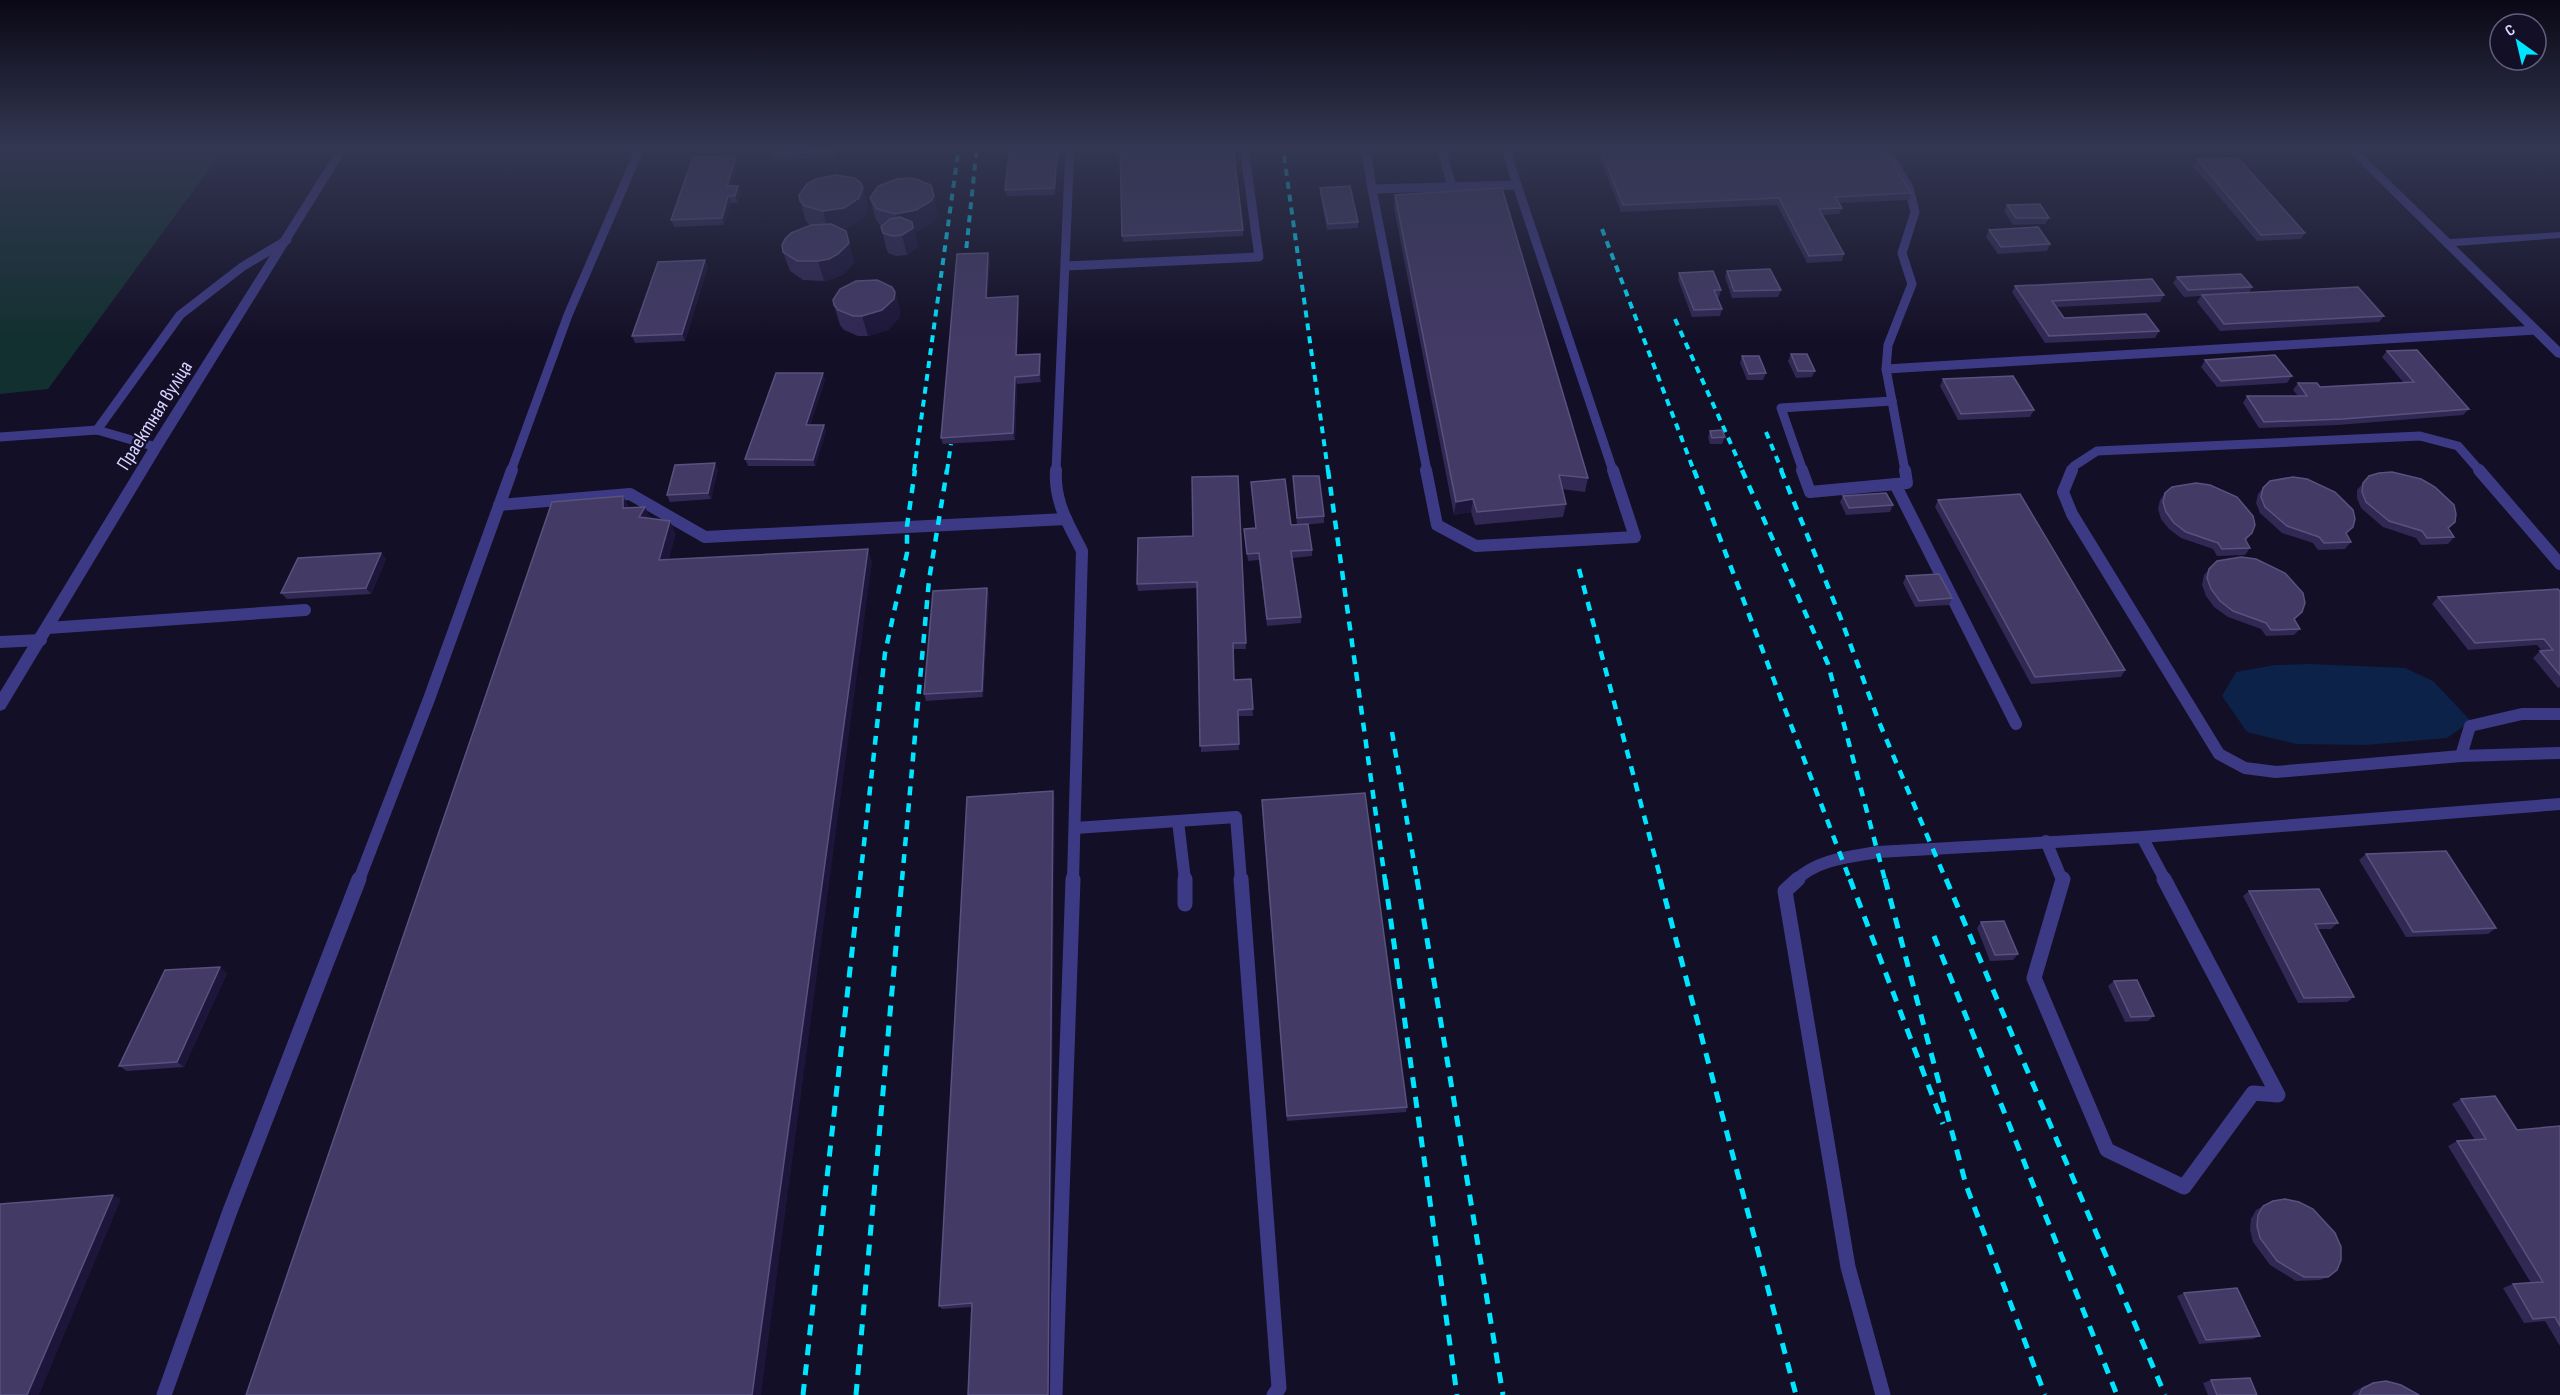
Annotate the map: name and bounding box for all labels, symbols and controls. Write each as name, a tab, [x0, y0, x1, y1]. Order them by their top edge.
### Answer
north arrow	[2488, 12, 2548, 72]
text: С	[2502, 21, 2519, 41]
street label: Праектная вуліца	[112, 356, 198, 475]

